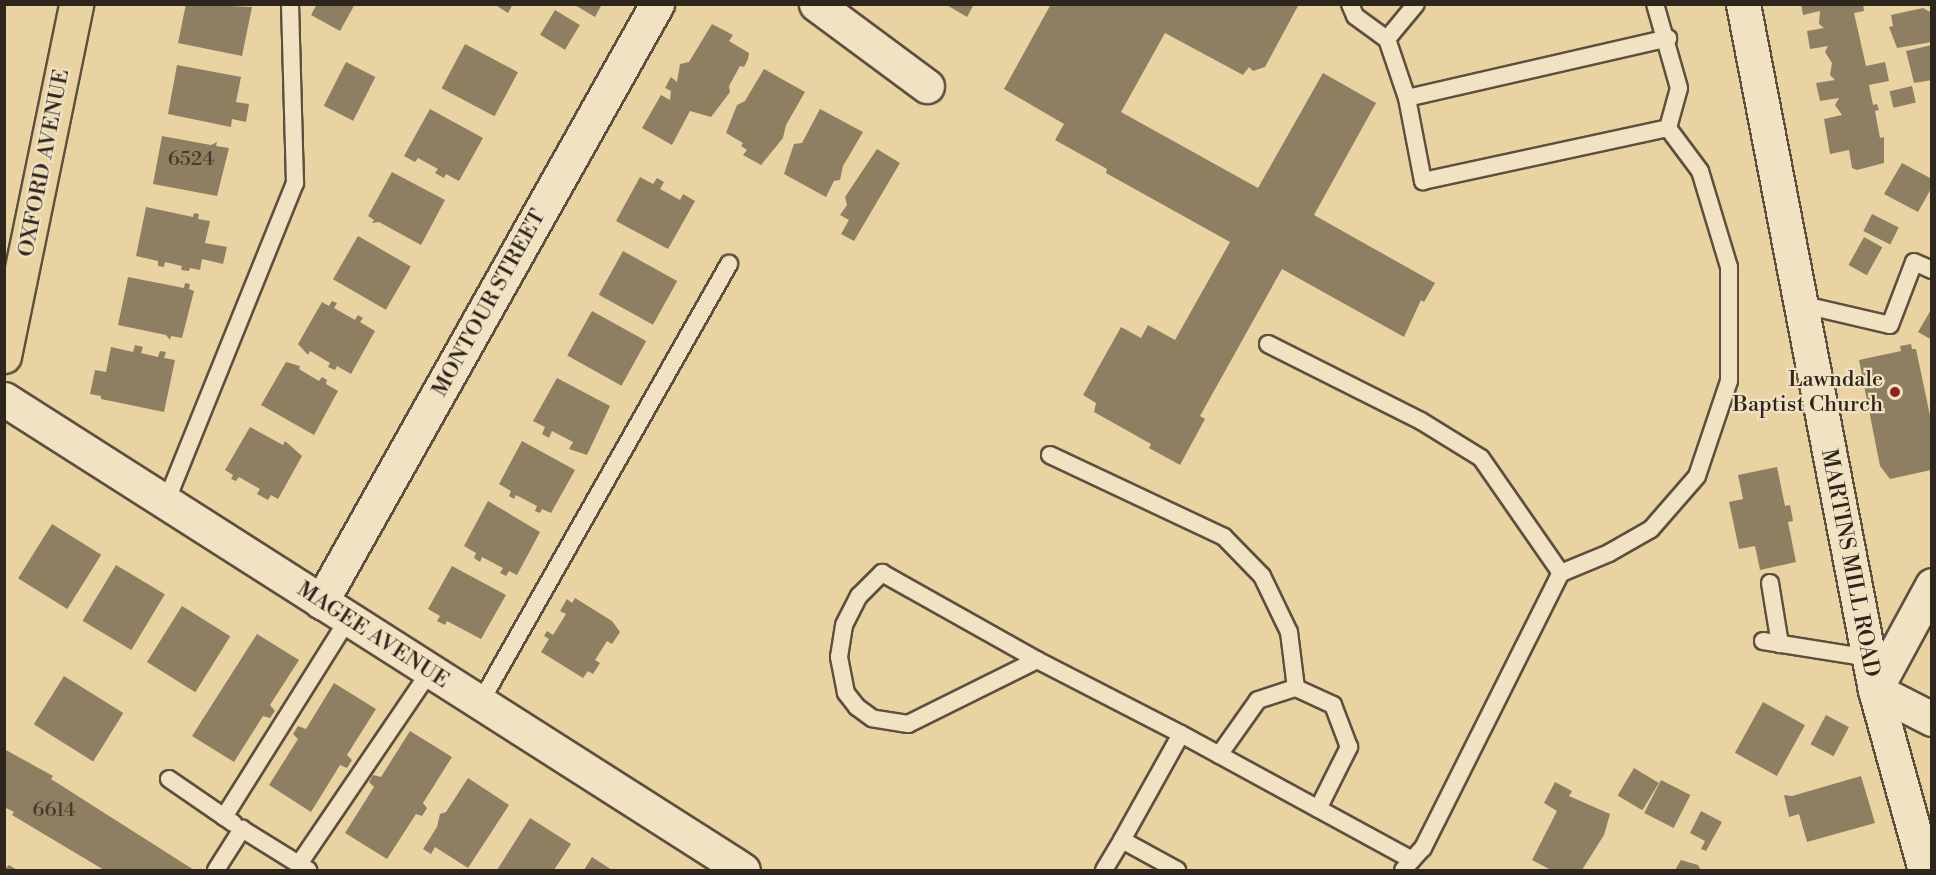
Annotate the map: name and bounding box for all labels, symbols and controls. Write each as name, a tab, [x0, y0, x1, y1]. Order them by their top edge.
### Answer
street label: OXFORD AVENUE	[13, 67, 75, 259]
house number: 6524	[168, 147, 214, 171]
street label: MONTOUR STREET	[427, 205, 551, 401]
place label: Lawndale Baptist Church	[1732, 366, 1883, 418]
marker: Lawndale Baptist Church	[1888, 385, 1902, 399]
street label: MARTINS MILL ROAD	[1815, 447, 1885, 679]
street label: MAGEE AVENUE	[292, 576, 454, 694]
house number: 6614	[32, 798, 76, 822]

